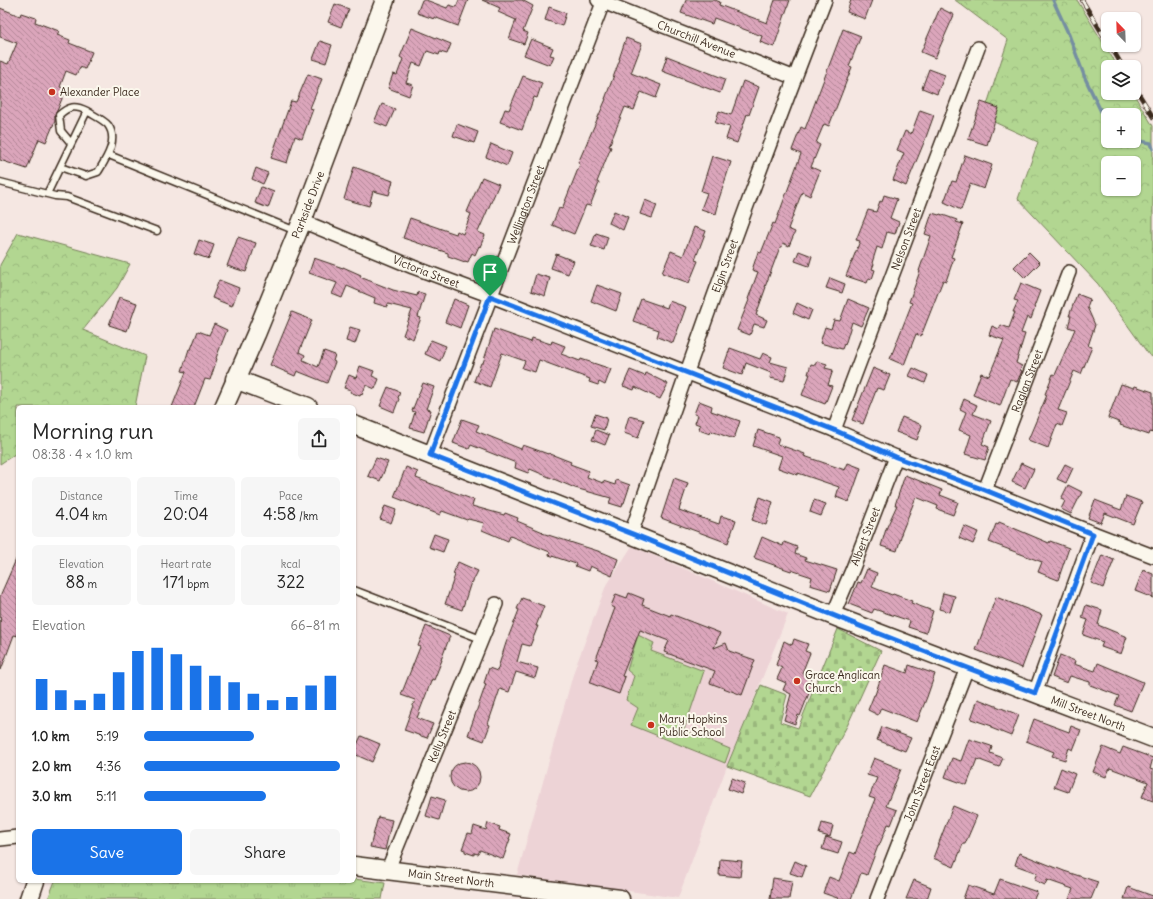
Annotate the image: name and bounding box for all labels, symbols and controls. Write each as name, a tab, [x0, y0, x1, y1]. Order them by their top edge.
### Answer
north arrow	[1101, 12, 1141, 52]
map controls	[1101, 12, 1141, 196]
street label: Churchill Avenue	[655, 17, 738, 61]
button: layers	[1101, 60, 1141, 100]
place label: Alexander Place	[60, 85, 140, 99]
marker: Alexander Place	[47, 87, 57, 97]
button: +	[1101, 108, 1141, 148]
button: −	[1101, 156, 1141, 196]
street label: Wellington Street	[504, 163, 547, 246]
street label: Parkside Drive	[289, 169, 327, 241]
street label: Nelson Street	[888, 206, 924, 272]
street label: Elgin Street	[709, 237, 741, 295]
street label: Victoria Street	[391, 252, 462, 291]
pin	[473, 255, 507, 296]
icon: arrive	[479, 261, 501, 283]
street label: Raglan Street	[1009, 347, 1046, 414]
text: Morning run	[32, 417, 154, 445]
button: share	[298, 418, 340, 460]
text: 08:38 · 4 × 1.0 km	[32, 446, 133, 463]
text: Distance	[60, 489, 103, 503]
text: Time	[174, 489, 198, 503]
text: Pace	[279, 489, 303, 503]
text: 4.04	[55, 503, 90, 525]
text: 20:04	[163, 503, 209, 525]
text: 4:58	[263, 503, 296, 525]
street label: Albert Street	[848, 505, 883, 568]
text: km	[90, 509, 107, 523]
text: /km	[296, 509, 318, 523]
text: Elevation	[59, 557, 104, 571]
text: Heart rate	[160, 557, 212, 571]
text: kcal	[281, 557, 301, 571]
text: 88	[65, 571, 85, 593]
text: 171	[163, 571, 185, 593]
text: 322	[277, 571, 305, 593]
text: m	[85, 577, 97, 591]
text: bpm	[185, 577, 209, 591]
text: Elevation	[32, 617, 85, 634]
text: 66–81 m	[290, 617, 340, 634]
place label: Grace Anglican Church	[805, 668, 880, 695]
marker: Grace Anglican Church	[792, 676, 802, 686]
street label: Mill Street North	[1049, 693, 1128, 734]
street label: Kelly Street	[425, 708, 459, 765]
place label: Mary Hopkins Public School	[659, 712, 727, 739]
marker: Mary Hopkins Public School	[646, 720, 656, 730]
text: 1.0 km	[32, 728, 70, 745]
text: 5:19	[96, 728, 119, 745]
street label: John Street East	[901, 743, 943, 824]
text: 2.0 km	[32, 758, 72, 775]
text: 4:36	[96, 758, 121, 775]
text: 3.0 km	[32, 788, 72, 805]
text: 5:11	[96, 788, 117, 805]
button: Save	[32, 829, 182, 875]
button: Share	[190, 829, 340, 875]
street label: Main Street North	[407, 866, 495, 890]

